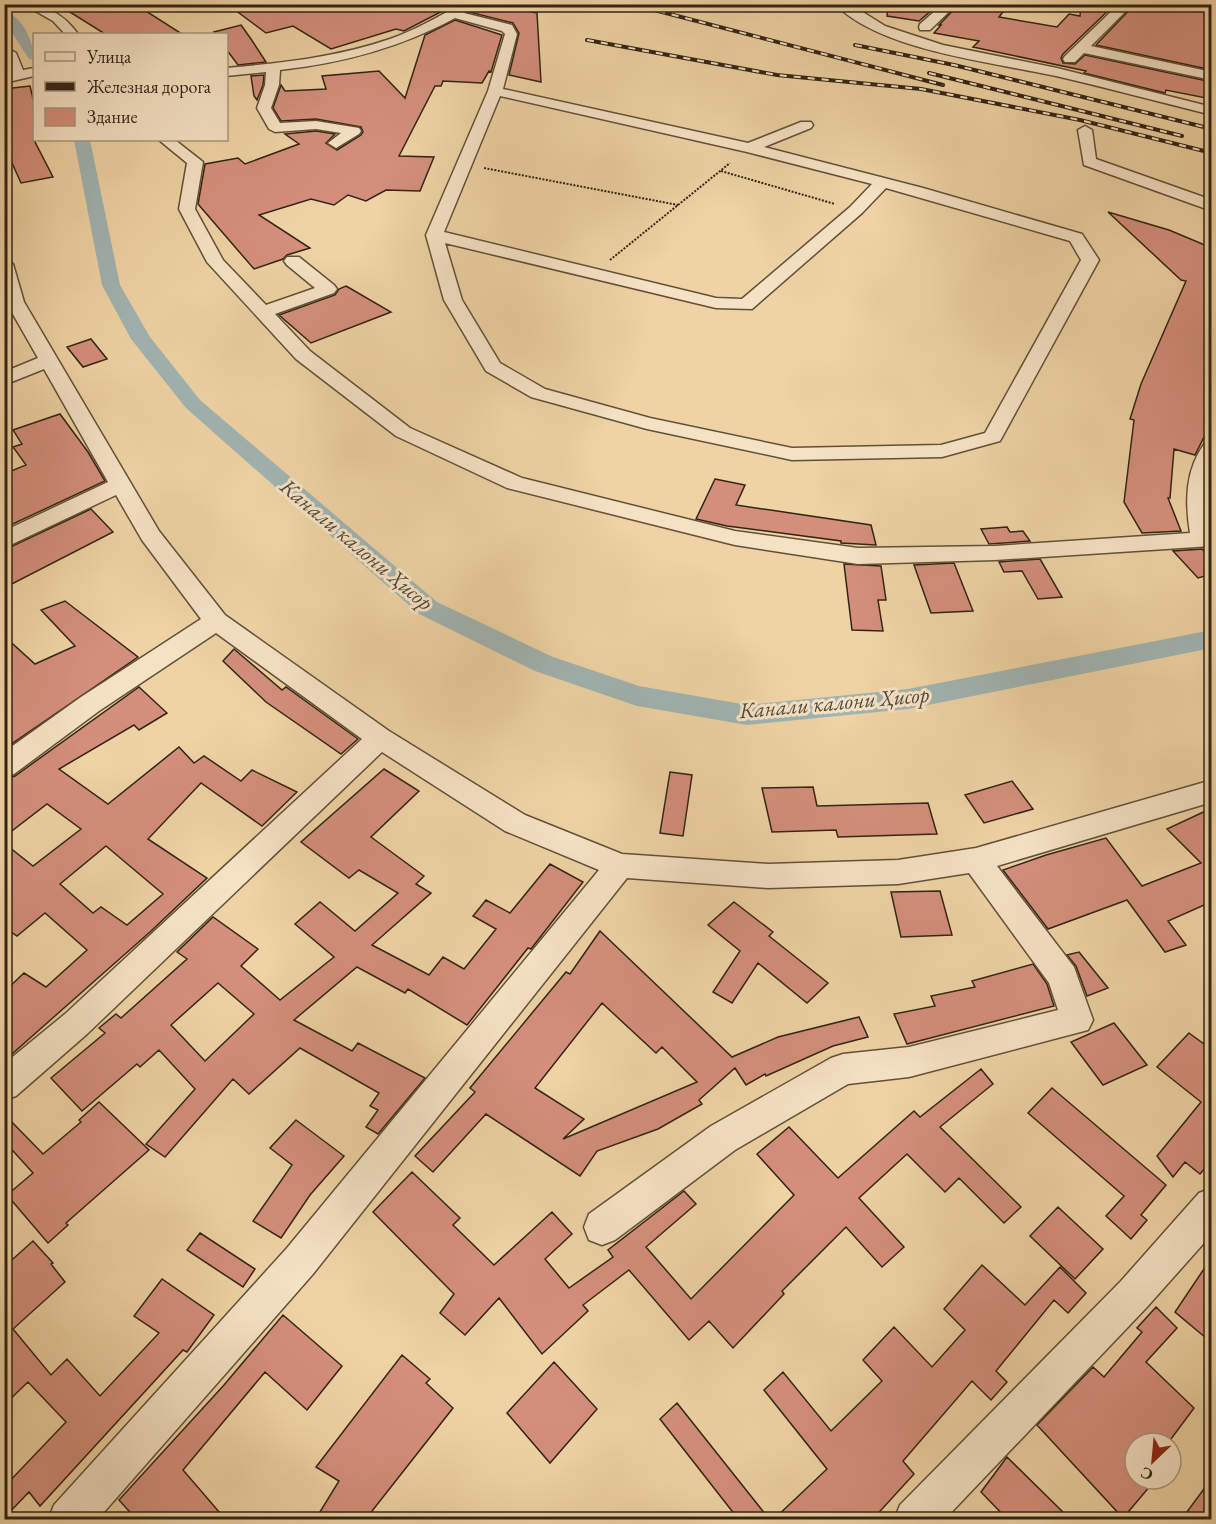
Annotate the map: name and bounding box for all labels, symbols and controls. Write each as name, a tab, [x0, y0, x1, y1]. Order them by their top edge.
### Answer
legend	[33, 33, 228, 141]
text: Улица	[86, 45, 132, 68]
text: Железная дорога	[86, 75, 212, 98]
text: Здание	[87, 105, 137, 128]
water label: Канали калони Ҳисор	[274, 471, 439, 617]
water label: Канали калони Ҳисор	[737, 680, 931, 725]
north arrow	[1123, 1431, 1183, 1491]
text: С	[1137, 1462, 1156, 1486]

